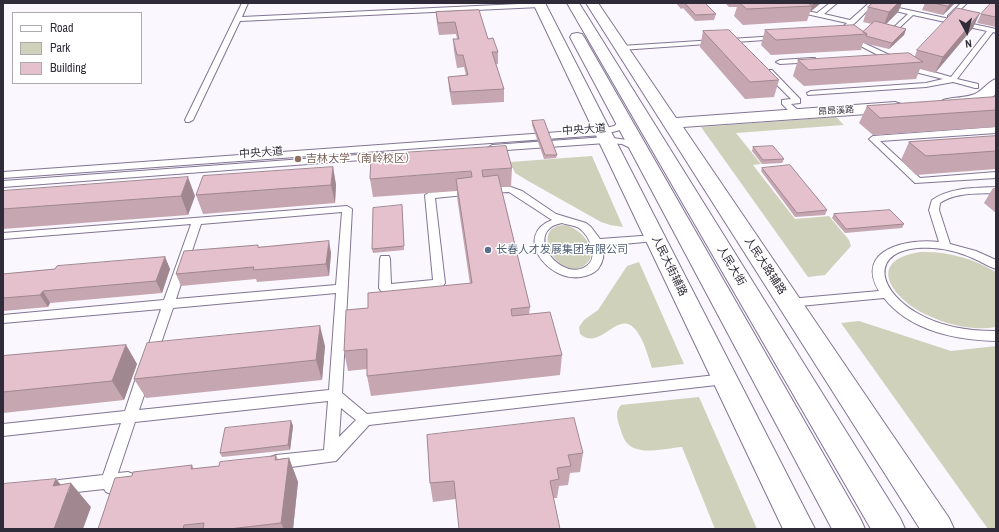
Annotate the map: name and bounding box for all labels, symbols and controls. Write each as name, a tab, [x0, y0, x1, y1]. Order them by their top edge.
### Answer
legend	[12, 12, 142, 84]
north arrow	[947, 12, 987, 52]
text: Road	[50, 20, 74, 36]
text: N	[964, 37, 973, 51]
text: Park	[50, 40, 70, 56]
text: Building	[50, 60, 86, 76]
street label: 昂昂溪路	[818, 104, 854, 118]
street label: 中央大道	[562, 122, 606, 138]
street label: 中央大道	[239, 145, 283, 161]
place label: 吉林大学（南岭校区）	[306, 152, 416, 166]
marker: 吉林大学（南岭校区）	[293, 154, 303, 164]
street label: 人民大街辅路	[649, 233, 689, 299]
street label: 人民大路辅路	[741, 235, 789, 297]
place label: 长春人才发展集团有限公司	[496, 243, 628, 257]
street label: 人民大街	[714, 244, 748, 288]
marker: 长春人才发展集团有限公司	[483, 245, 493, 255]

